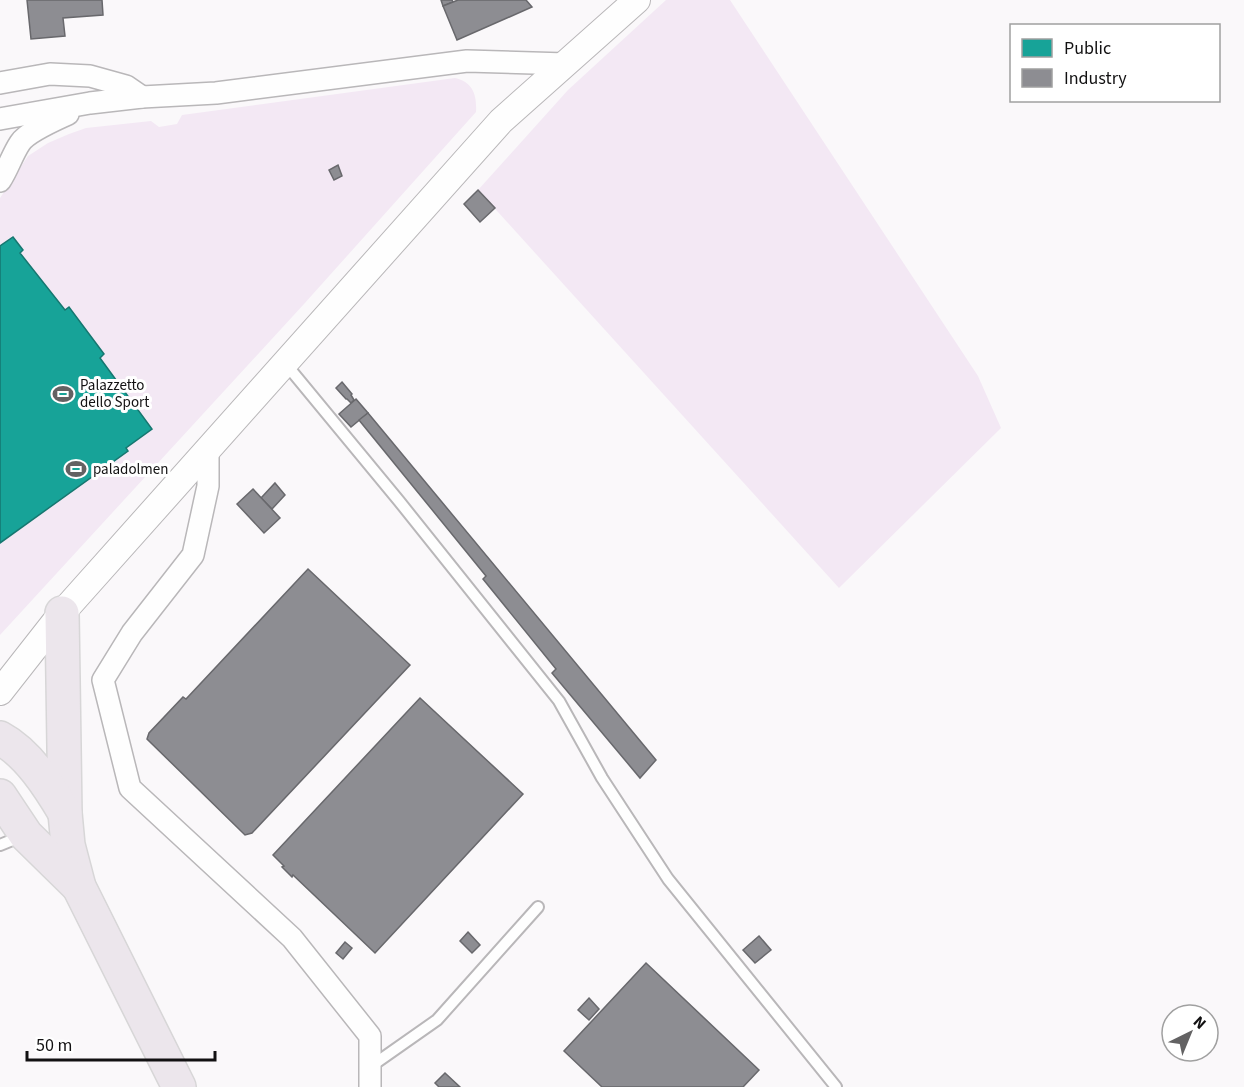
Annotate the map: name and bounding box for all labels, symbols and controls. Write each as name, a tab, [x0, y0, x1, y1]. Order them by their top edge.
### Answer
legend	[1010, 24, 1220, 102]
text: Public	[1064, 36, 1111, 61]
text: Industry	[1064, 66, 1127, 91]
place label: Palazzetto dello Sport	[80, 375, 149, 413]
sports icon: Palazzetto dello Sport	[51, 382, 75, 406]
sports icon: paladolmen	[64, 457, 88, 481]
place label: paladolmen	[93, 459, 168, 480]
north arrow	[1160, 1003, 1220, 1063]
text: N	[1188, 1011, 1211, 1034]
scale bar	[27, 1024, 214, 1062]
text: 50 m	[36, 1033, 72, 1058]

